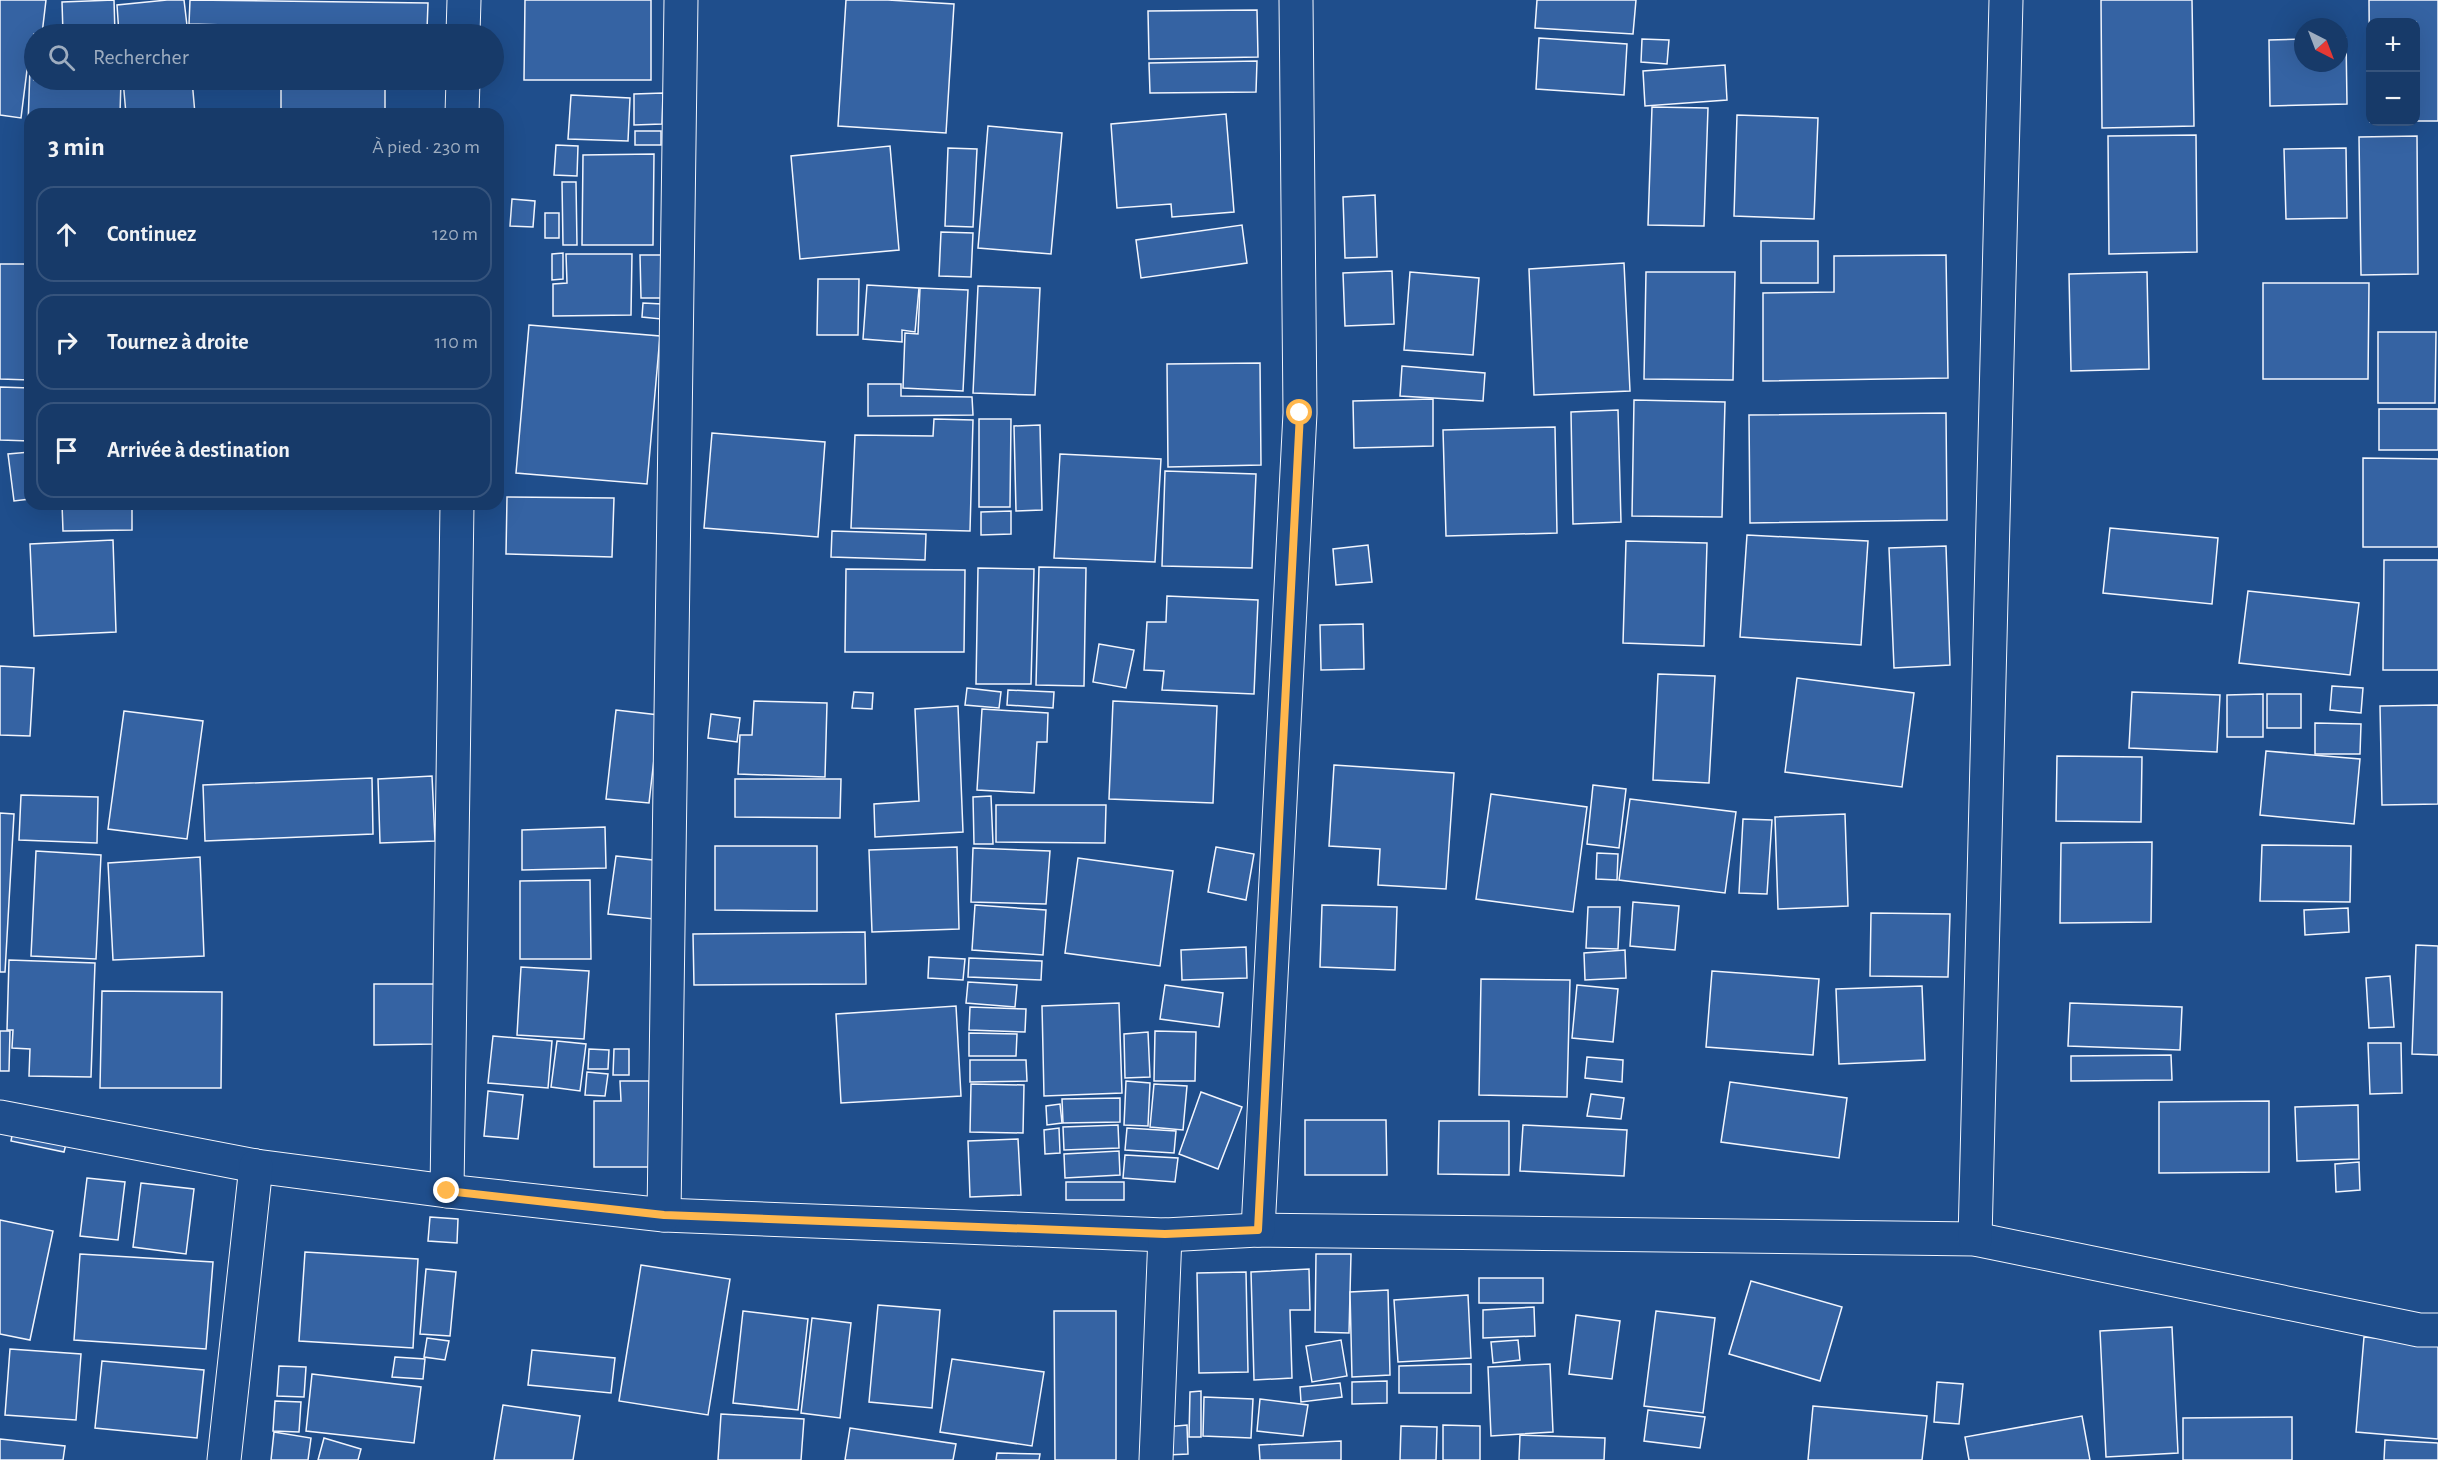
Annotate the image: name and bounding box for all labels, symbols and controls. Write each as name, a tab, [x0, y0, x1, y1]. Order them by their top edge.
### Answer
north arrow	[2294, 18, 2348, 72]
map controls	[2366, 18, 2420, 126]
button: +	[2366, 18, 2420, 72]
search box	[24, 24, 504, 90]
icon: search	[45, 41, 78, 74]
text: Rechercher	[93, 46, 189, 68]
button: −	[2366, 72, 2420, 126]
text: 3 min	[48, 134, 105, 160]
text: À pied · 230 m	[372, 137, 480, 157]
icon: ahead	[50, 218, 83, 251]
text: Continuez	[107, 223, 196, 245]
text: 120 m	[432, 224, 478, 244]
icon: right	[50, 326, 83, 359]
text: Tournez à droite	[107, 331, 249, 353]
text: 110 m	[434, 332, 478, 352]
route start	[1286, 399, 1312, 425]
icon: arrive	[50, 434, 83, 467]
text: Arrivée à destination	[107, 439, 290, 461]
route end	[433, 1177, 459, 1203]

